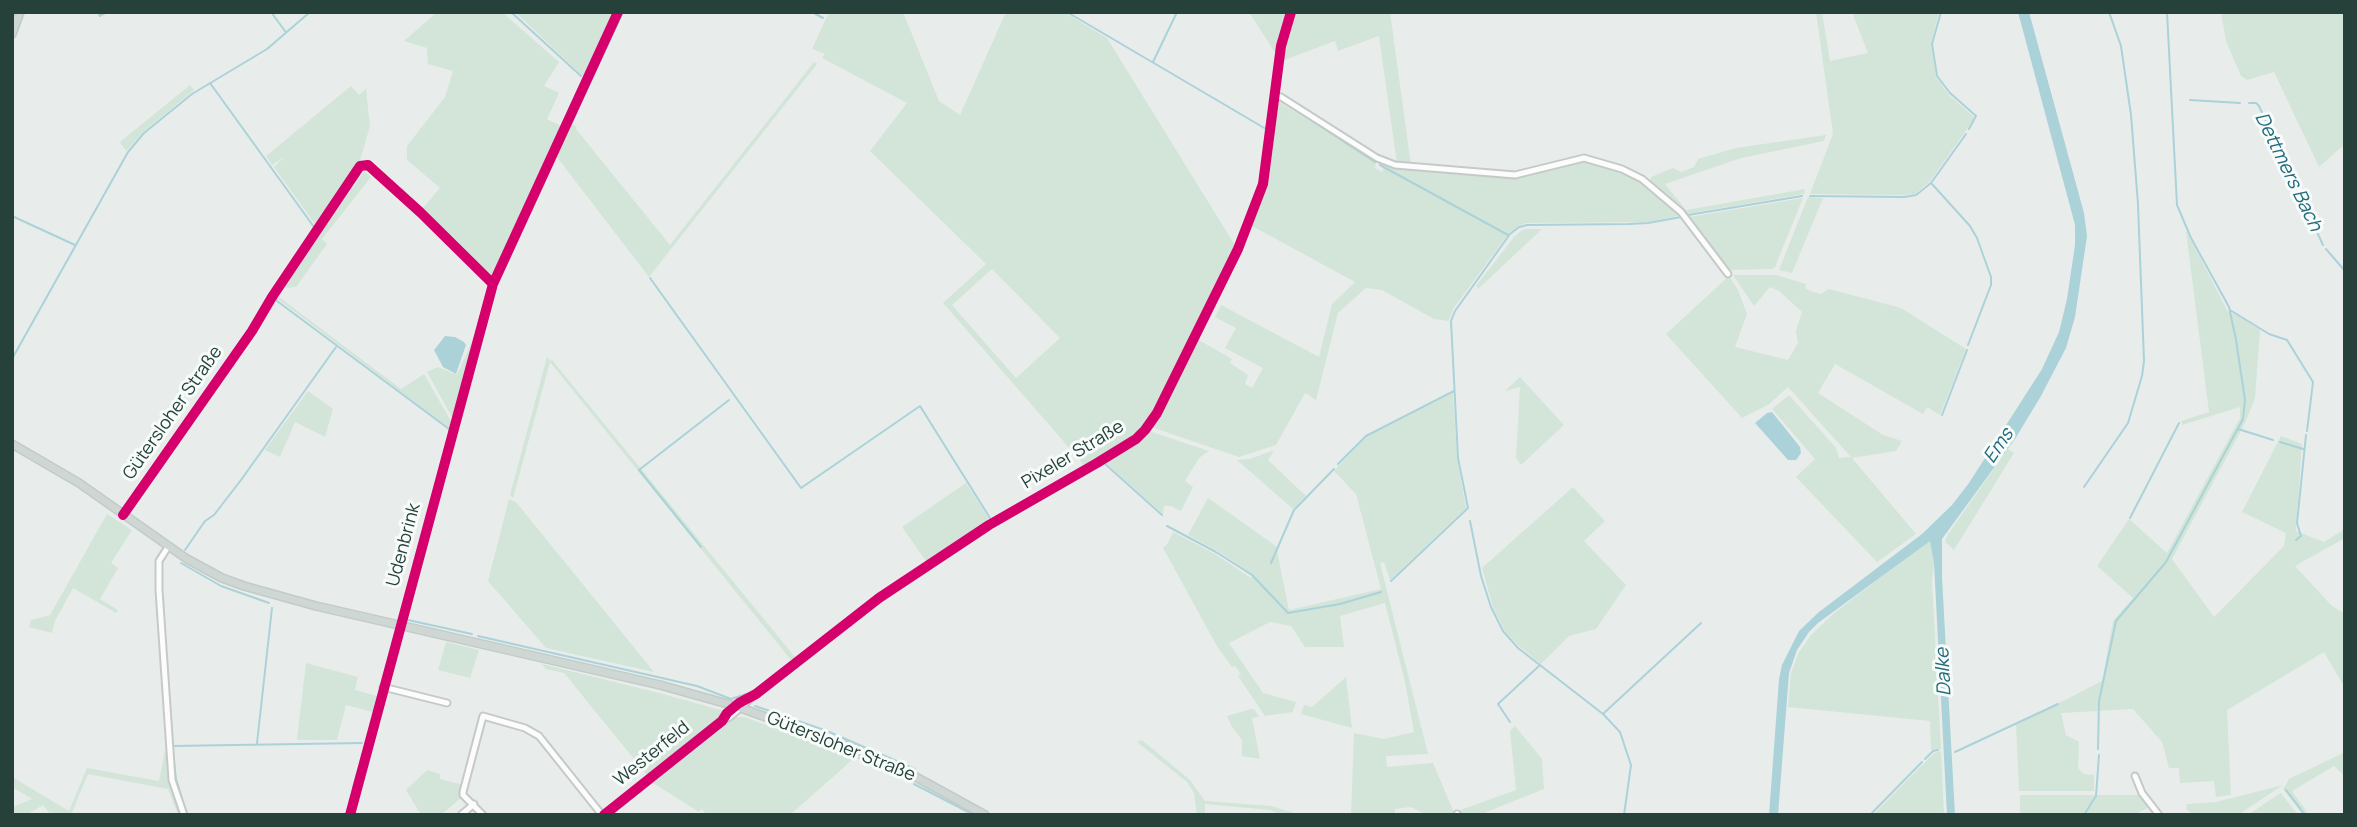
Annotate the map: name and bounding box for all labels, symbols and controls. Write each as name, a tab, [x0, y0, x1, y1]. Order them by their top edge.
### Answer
water label: Dettmers Bach	[2249, 109, 2327, 235]
street label: Gütersloher Straße	[119, 342, 227, 484]
street label: Pixeler Straße	[1018, 416, 1128, 494]
water label: Ems	[1979, 424, 2019, 468]
street label: Udenbrink	[383, 501, 425, 589]
water label: Dalke	[1931, 647, 1957, 697]
street label: Gütersloher Straße	[764, 707, 918, 787]
street label: Westerfeld	[610, 717, 694, 791]

